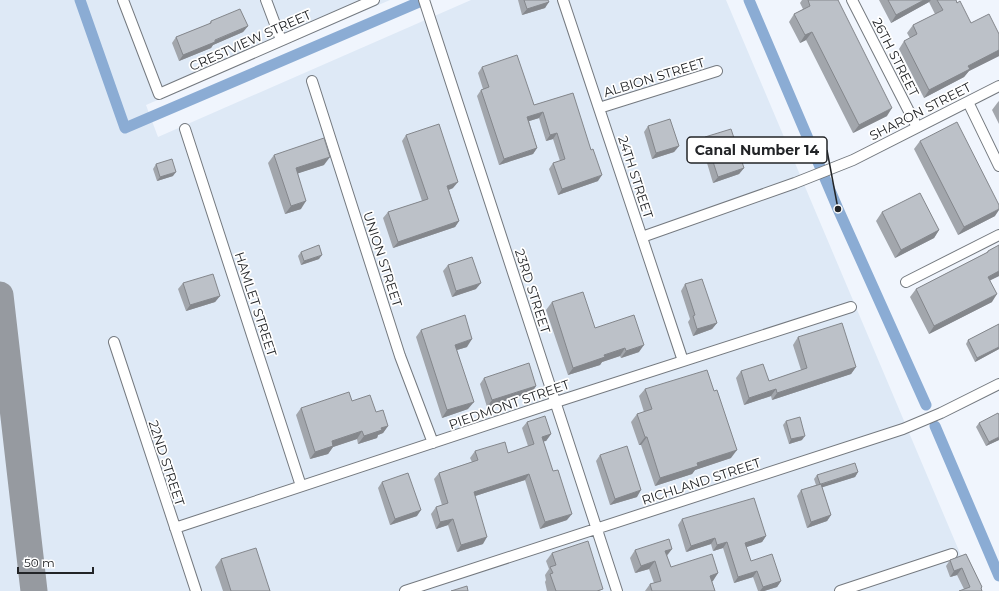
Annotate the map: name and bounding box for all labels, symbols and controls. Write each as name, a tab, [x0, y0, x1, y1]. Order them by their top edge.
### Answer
street label: CRESTVIEW STREET	[187, 6, 314, 74]
street label: 26TH STREET	[869, 15, 923, 99]
street label: ALBION STREET	[601, 54, 707, 100]
street label: SHARON STREET	[867, 78, 974, 143]
street label: 24TH STREET	[615, 134, 657, 221]
callout: Canal Number 14	[687, 137, 827, 163]
text: Canal Number 14	[695, 141, 820, 159]
street label: UNION STREET	[360, 209, 406, 309]
street label: 23RD STREET	[512, 247, 554, 336]
street label: HAMLET STREET	[232, 250, 281, 359]
street label: PIEDMONT STREET	[446, 376, 572, 432]
street label: 22ND STREET	[146, 418, 189, 508]
street label: RICHLAND STREET	[639, 454, 763, 508]
scale bar	[18, 549, 93, 575]
text: 50 m	[24, 555, 55, 570]

